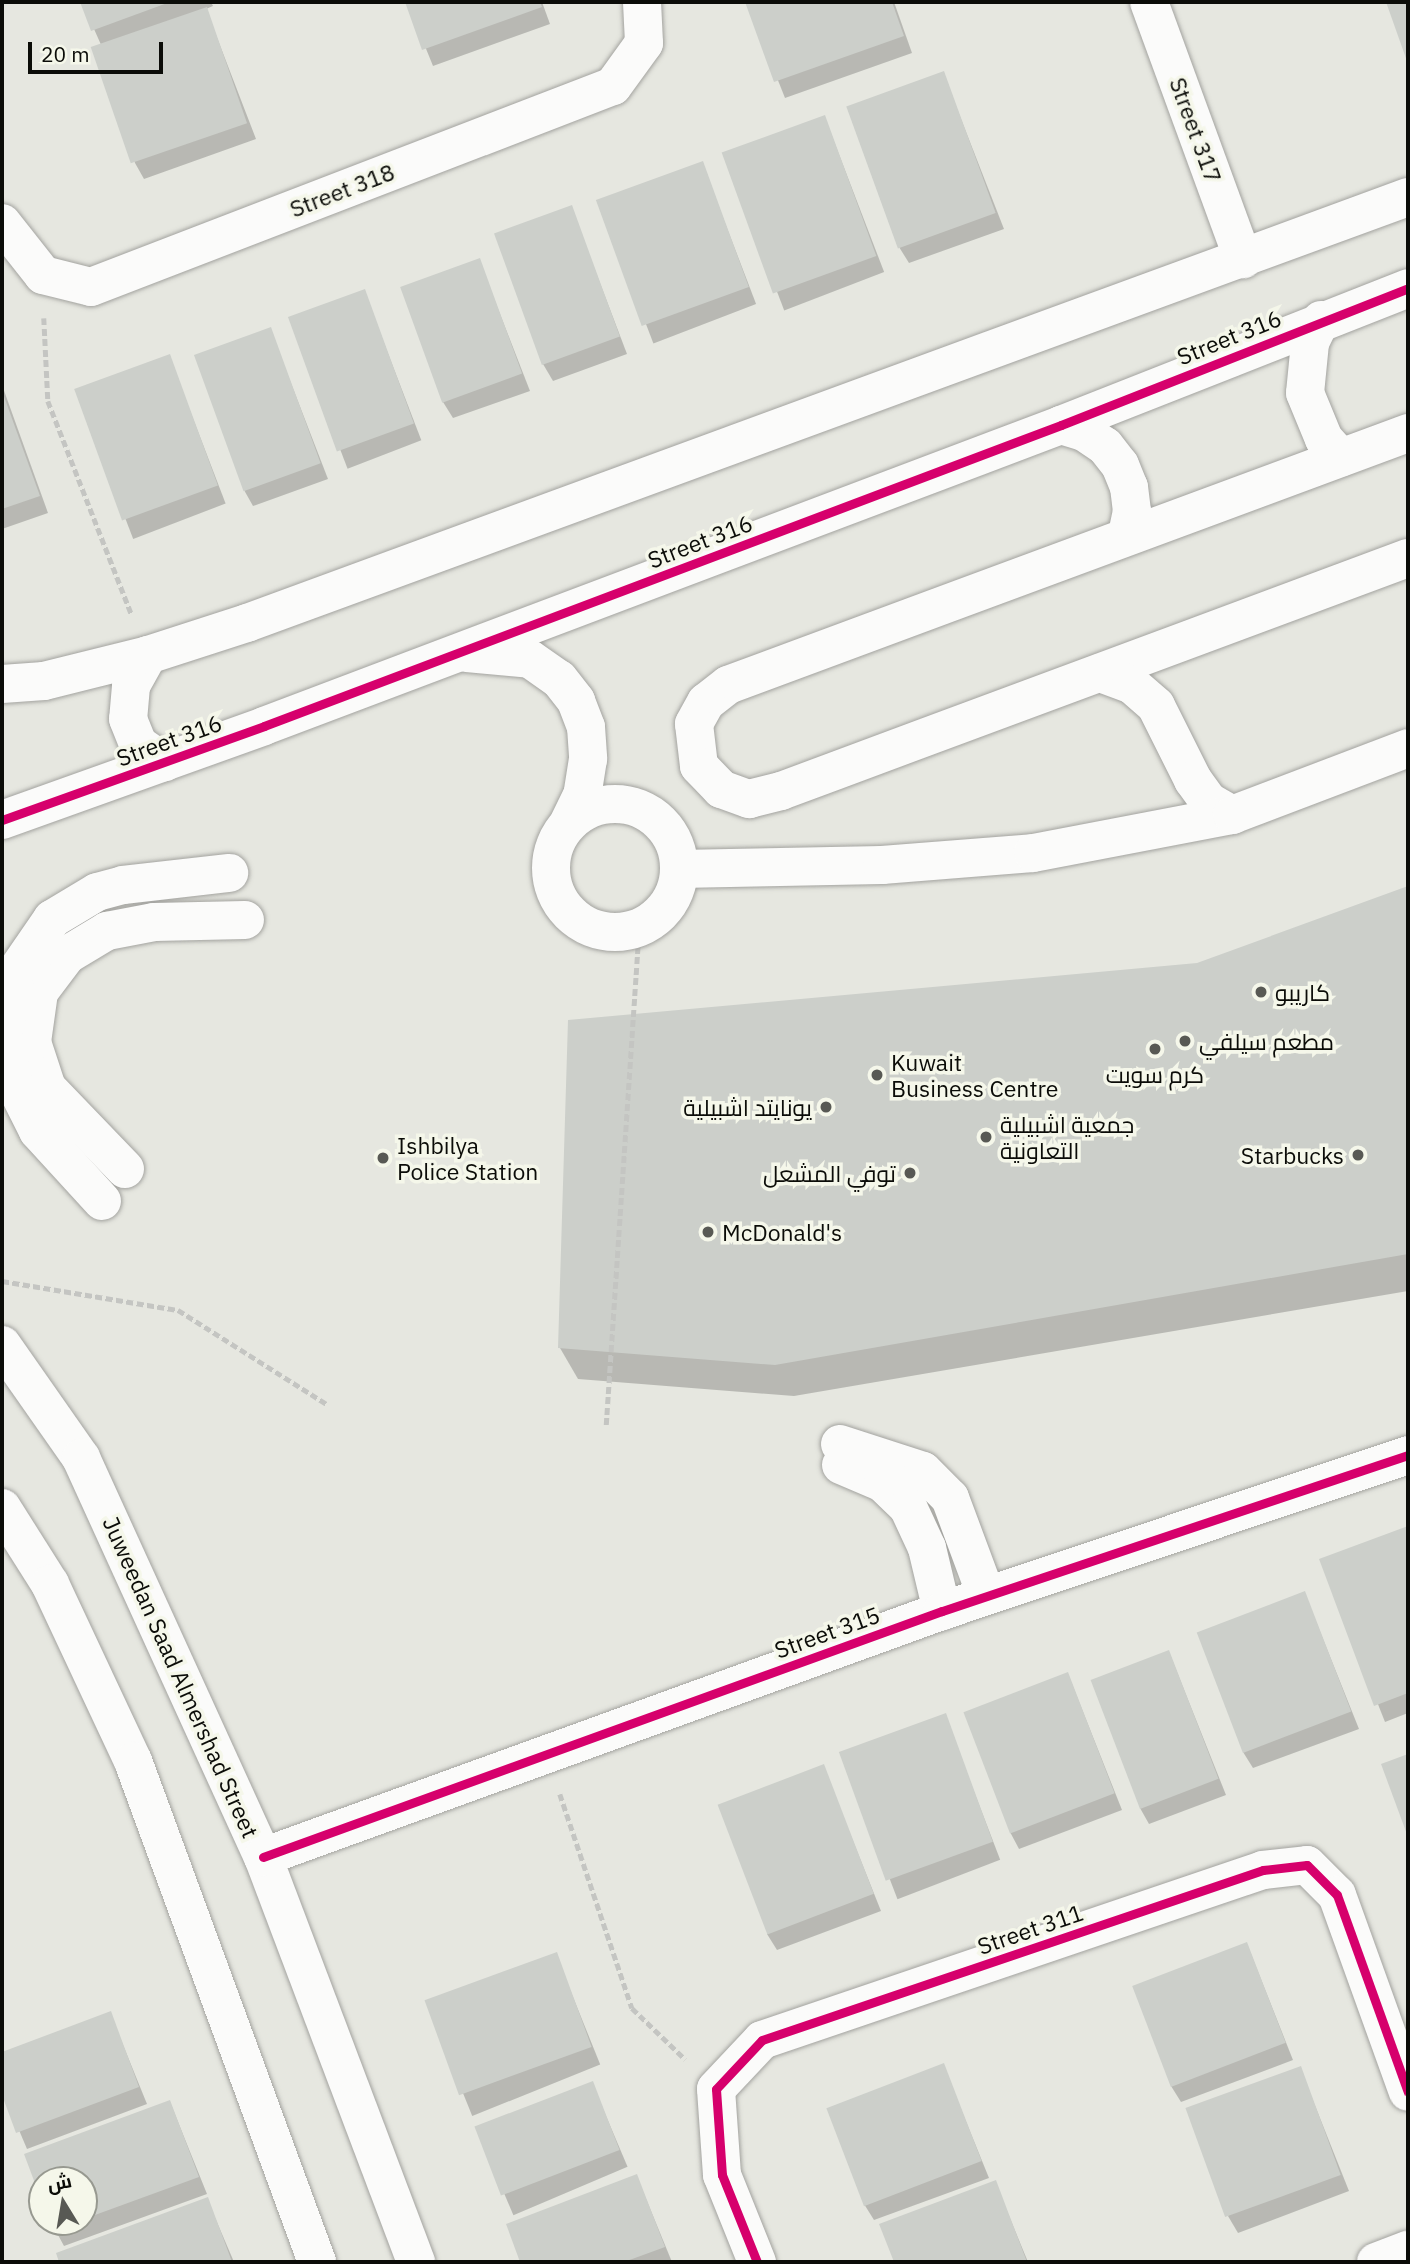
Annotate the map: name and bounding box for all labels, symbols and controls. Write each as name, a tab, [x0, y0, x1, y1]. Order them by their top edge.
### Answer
scale bar	[32, 28, 166, 72]
text: 20 m	[41, 40, 90, 68]
street label: Street 317	[1164, 74, 1228, 186]
street label: Street 318	[286, 157, 398, 223]
street label: Street 316	[1173, 304, 1285, 370]
street label: Street 316	[644, 508, 756, 574]
street label: Street 316	[113, 708, 225, 772]
place label: كاريبو	[1275, 978, 1330, 1006]
marker: كاريبو	[1253, 984, 1269, 1000]
place label: مطعم سيلفي	[1199, 1027, 1334, 1055]
marker: مطعم سيلفي	[1177, 1033, 1193, 1049]
marker: كرم سويت	[1147, 1041, 1163, 1057]
place label: Kuwait Business Centre	[891, 1048, 1058, 1102]
place label: كرم سويت	[1106, 1060, 1204, 1088]
marker: Kuwait Business Centre	[869, 1067, 885, 1083]
place label: يونايتد اشبيلية	[683, 1093, 812, 1121]
marker: يونايتد اشبيلية	[818, 1099, 834, 1115]
place label: جمعية اشبيلية التعاونية	[1000, 1110, 1134, 1164]
marker: جمعية اشبيلية التعاونية	[978, 1129, 994, 1145]
place label: Ishbilya Police Station	[397, 1131, 538, 1185]
place label: Starbucks	[1241, 1141, 1344, 1169]
marker: Starbucks	[1350, 1147, 1366, 1163]
marker: Ishbilya Police Station	[375, 1150, 391, 1166]
place label: توفي المشعل	[763, 1159, 896, 1187]
marker: توفي المشعل	[902, 1165, 918, 1181]
place label: McDonald's	[722, 1218, 842, 1246]
marker: McDonald's	[700, 1224, 716, 1240]
street label: Juweedan Saad Almershad Street	[97, 1512, 265, 1842]
street label: Street 315	[771, 1600, 883, 1664]
street label: Street 311	[974, 1898, 1086, 1960]
north arrow	[28, 2166, 98, 2236]
text: ش	[45, 2168, 74, 2196]

